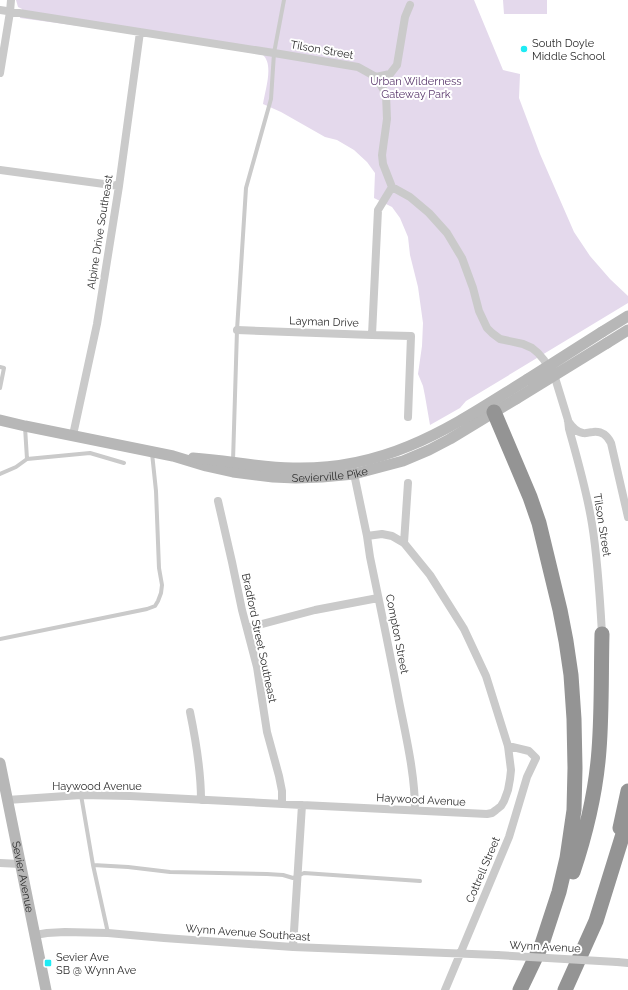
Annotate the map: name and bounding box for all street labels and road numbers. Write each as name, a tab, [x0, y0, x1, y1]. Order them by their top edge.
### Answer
street label: Tilson Street	[290, 38, 355, 62]
street label: Alpine Drive Southeast	[85, 174, 116, 290]
street label: Layman Drive	[289, 314, 360, 330]
street label: Sevierville Pike	[291, 464, 370, 485]
street label: Tilson Street	[591, 493, 613, 558]
street label: Bradford Street Southeast	[239, 572, 279, 704]
street label: Compton Street	[383, 593, 411, 675]
street label: Haywood Avenue	[52, 780, 142, 793]
street label: Haywood Avenue	[376, 791, 467, 809]
street label: Cottrell Street	[463, 835, 503, 905]
street label: Sevier Avenue	[9, 840, 37, 914]
street label: Wynn Avenue Southeast	[185, 922, 311, 944]
street label: Wynn Avenue	[509, 939, 581, 955]

